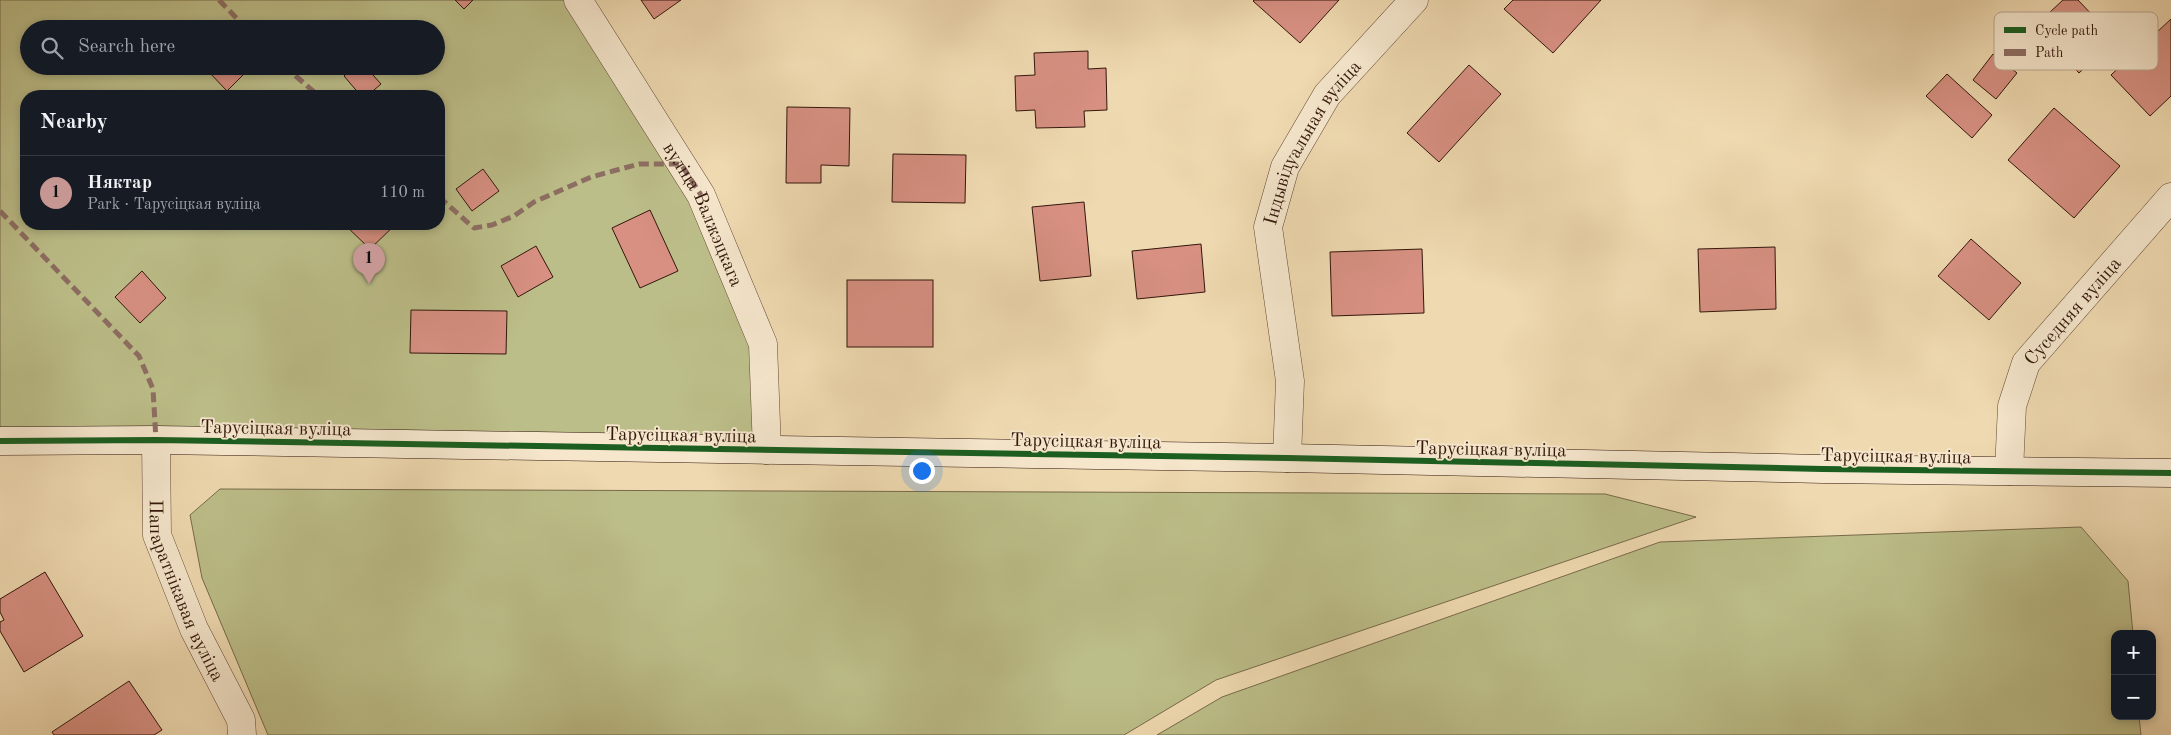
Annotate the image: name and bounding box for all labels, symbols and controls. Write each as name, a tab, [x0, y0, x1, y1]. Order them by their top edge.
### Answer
legend	[1994, 12, 2158, 70]
search box	[20, 20, 445, 75]
text: Cycle path	[2035, 24, 2098, 38]
icon: search	[38, 34, 66, 62]
text: Search here	[78, 38, 175, 57]
text: Path	[2035, 46, 2064, 60]
street label: Індывідуальная вуліца	[1262, 57, 1366, 228]
text: Nearby	[40, 112, 108, 133]
street label: вуліца Валжэцкага	[658, 140, 745, 290]
text: Няктар	[87, 174, 152, 193]
text: 1	[51, 185, 61, 201]
text: 110 m	[380, 185, 425, 201]
text: Park · Тарусіцкая вуліца	[87, 197, 261, 213]
pin: 1	[353, 243, 385, 284]
street label: Суседняя вуліца	[2022, 254, 2126, 370]
street label: Тарусіцкая вуліца	[200, 419, 352, 440]
street label: Тарусіцкая вуліца	[605, 426, 757, 447]
street label: Тарусіцкая вуліца	[1010, 432, 1162, 453]
street label: Тарусіцкая вуліца	[1415, 440, 1567, 461]
street label: Тарусіцкая вуліца	[1820, 447, 1972, 468]
your location	[909, 458, 935, 484]
street label: Папаратнікавая вуліца	[145, 499, 226, 685]
map controls	[2111, 630, 2156, 720]
button: +	[2111, 630, 2156, 675]
button: −	[2111, 675, 2156, 720]

